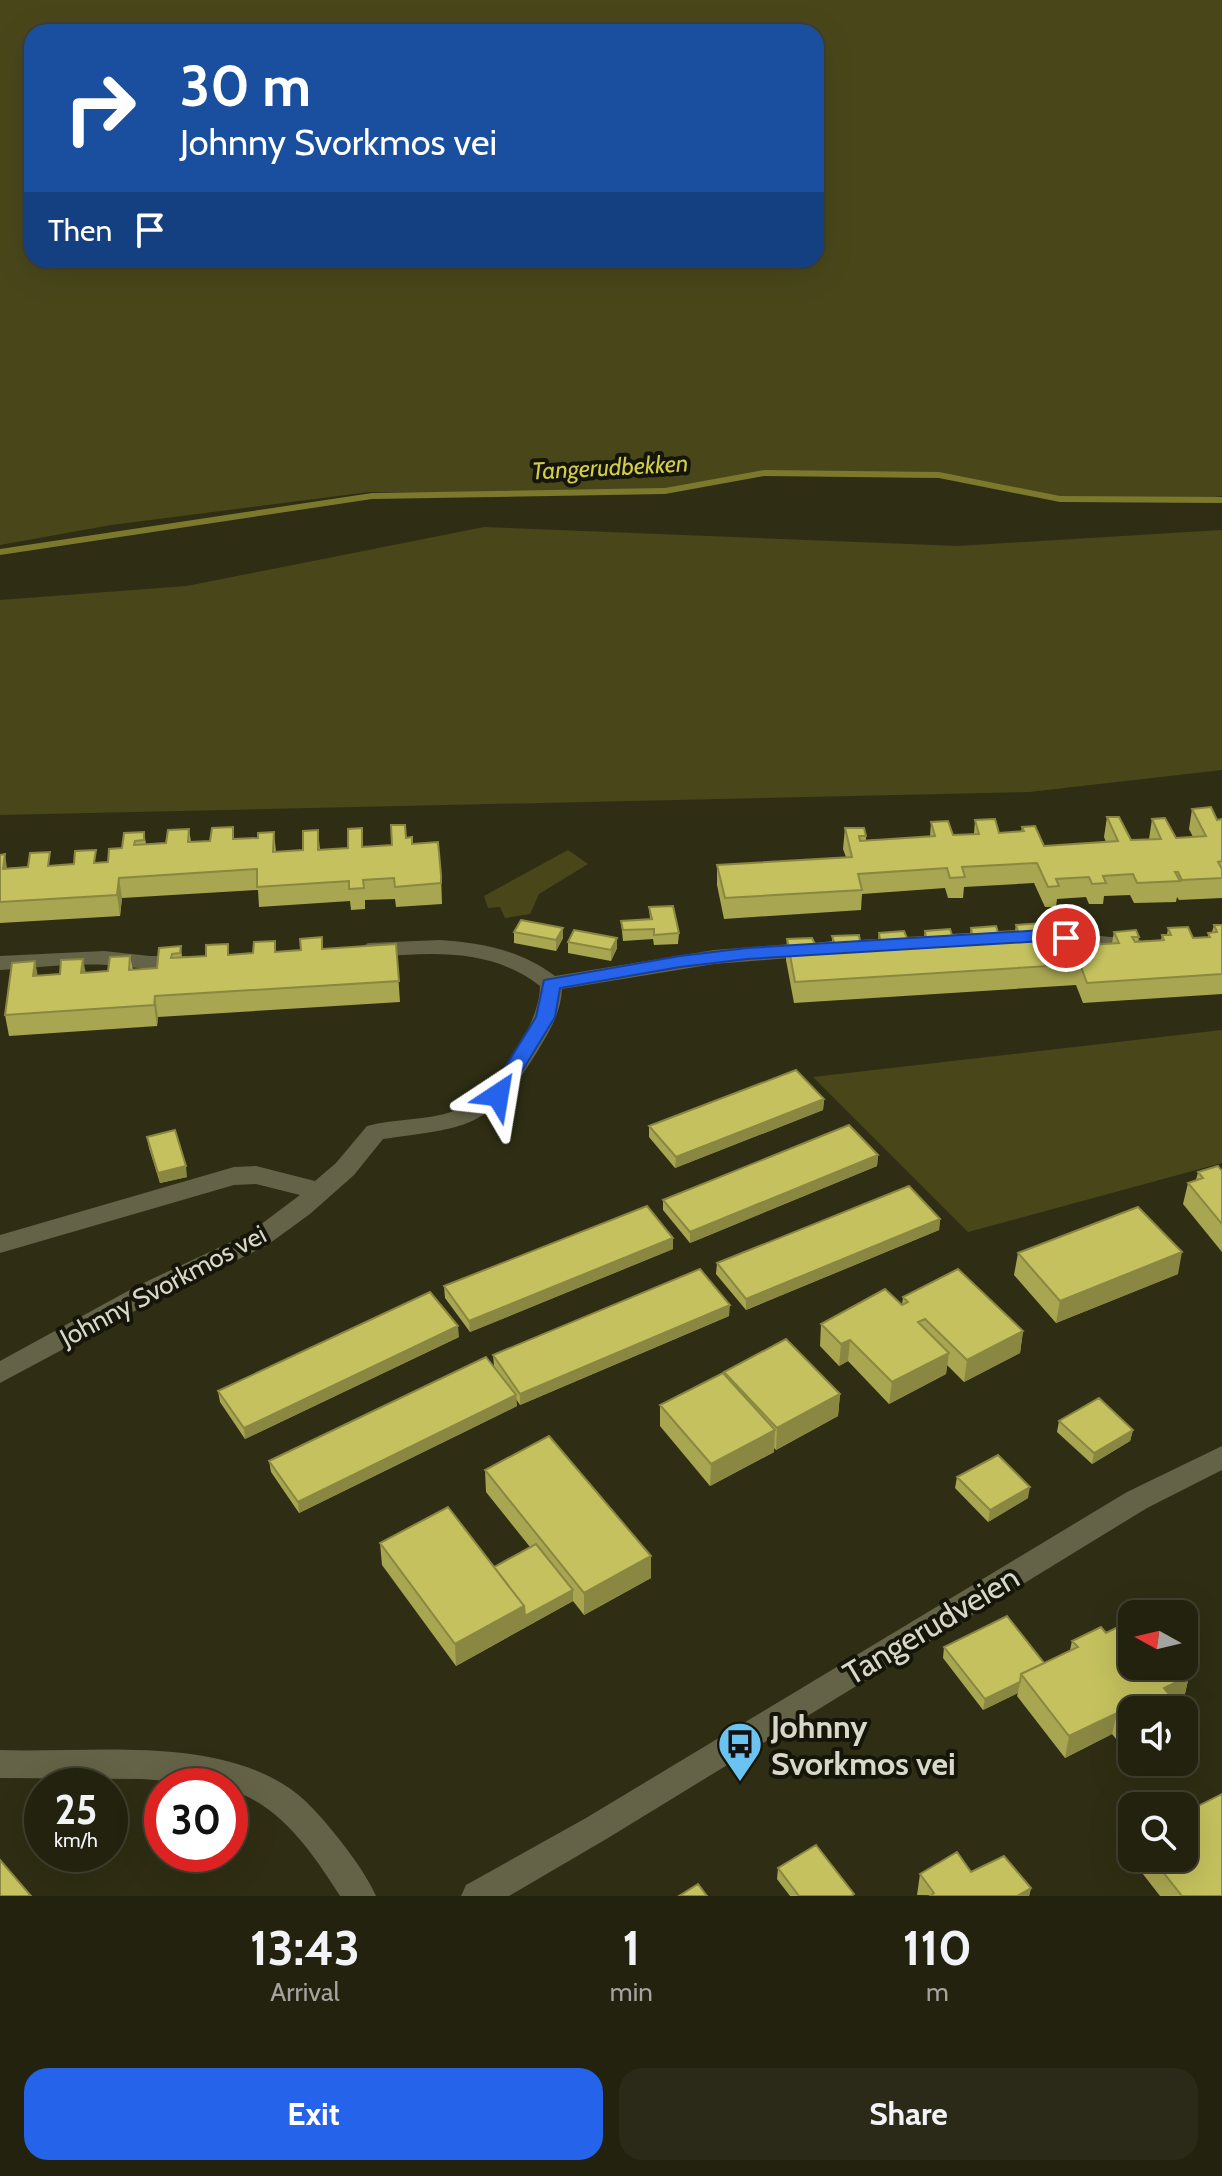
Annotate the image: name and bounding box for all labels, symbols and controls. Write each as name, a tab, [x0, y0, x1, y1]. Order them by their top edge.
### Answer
text: 30 m	[180, 52, 311, 120]
icon: right	[48, 56, 152, 160]
text: Johnny Svorkmos vei	[180, 120, 497, 164]
icon: arrive	[128, 208, 172, 252]
text: Then	[48, 212, 112, 249]
water label: Tangerudbekken	[531, 448, 689, 486]
pin	[1032, 904, 1100, 972]
icon: arrive	[1044, 916, 1088, 960]
position arrow	[456, 1053, 540, 1137]
street label: Johnny Svorkmos vei	[54, 1218, 272, 1354]
street label: Tangerudveien	[836, 1557, 1026, 1693]
north arrow	[1118, 1600, 1198, 1680]
map controls	[1118, 1600, 1198, 1872]
button: sound	[1118, 1696, 1198, 1776]
place label: Johnny Svorkmos vei	[770, 1707, 956, 1783]
bus stop icon: Johnny Svorkmos vei	[716, 1720, 764, 1783]
speed limit sign: 30	[144, 1768, 248, 1872]
text: 25	[55, 1785, 97, 1834]
button: search	[1118, 1792, 1198, 1872]
text: km/h	[54, 1828, 98, 1852]
text: 13:43	[250, 1919, 360, 1977]
text: 1	[622, 1919, 640, 1977]
text: 110	[903, 1919, 972, 1977]
text: Arrival	[270, 1976, 340, 2008]
text: min	[610, 1976, 653, 2008]
text: m	[926, 1976, 949, 2008]
button: Exit	[24, 2068, 603, 2160]
button: Share	[619, 2068, 1198, 2160]

